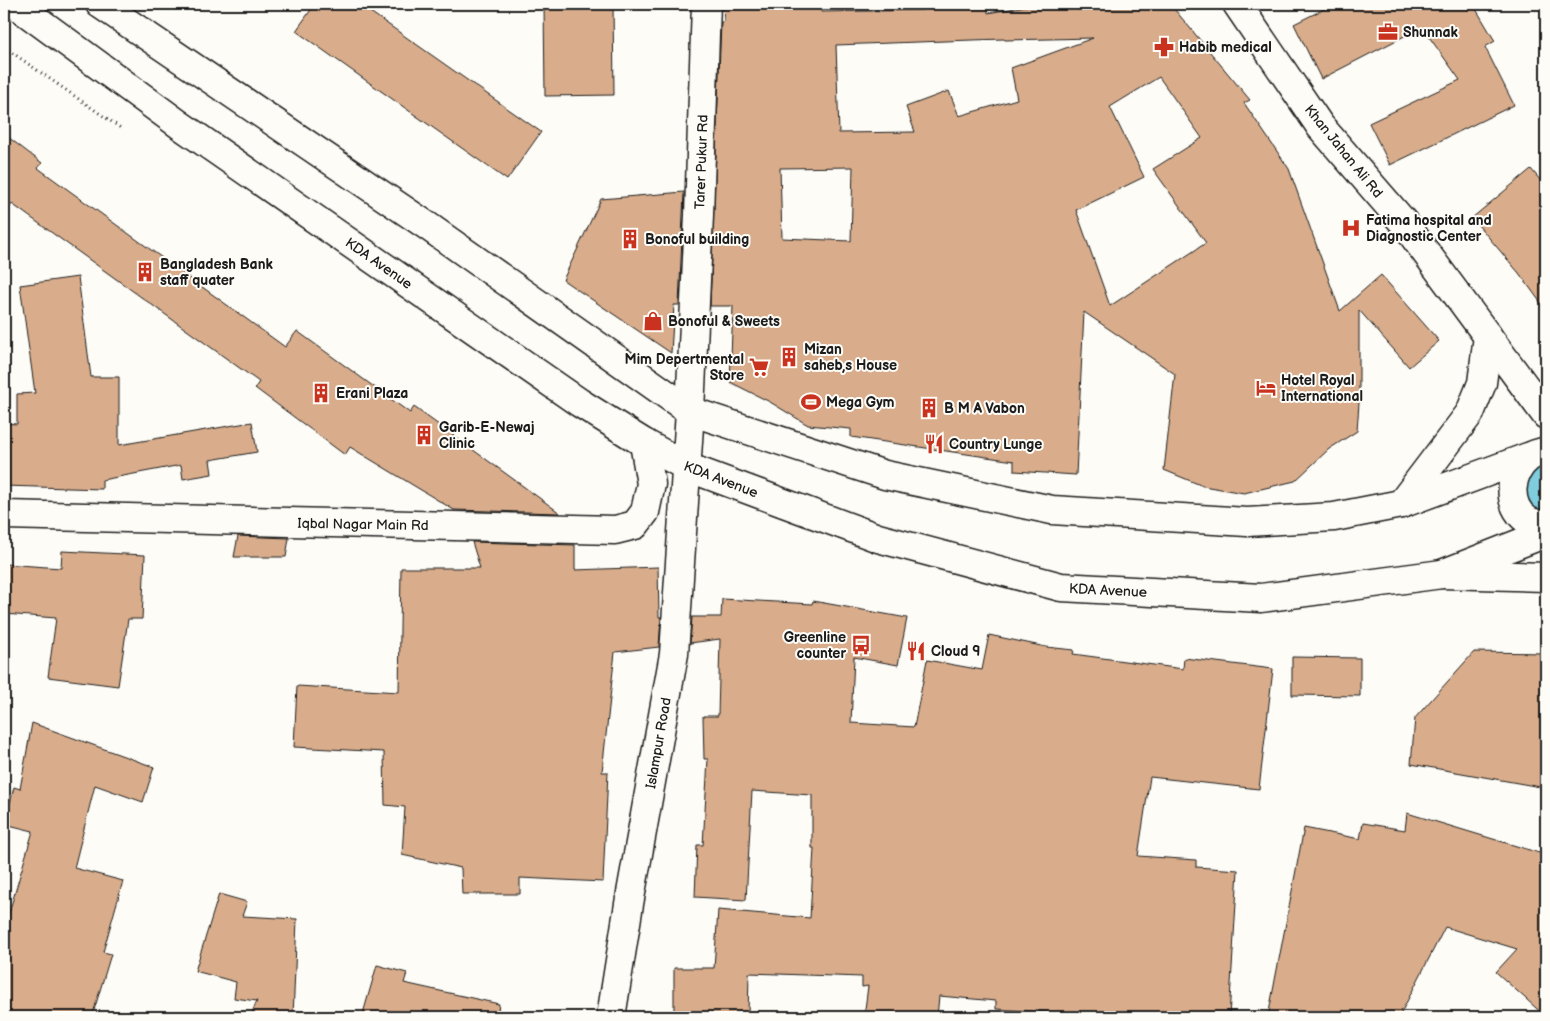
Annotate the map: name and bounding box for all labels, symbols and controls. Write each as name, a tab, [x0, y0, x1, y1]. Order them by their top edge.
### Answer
office icon: Shunnak	[1377, 21, 1399, 43]
place label: Shunnak	[1403, 24, 1459, 41]
pharmacy icon: Habib medical	[1153, 36, 1175, 58]
place label: Habib medical	[1179, 39, 1272, 56]
street label: Khan Jahan Ali Rd	[1301, 101, 1386, 201]
street label: Tarer Pukur Rd	[691, 114, 712, 210]
place label: Fatima hospital and Diagnostic Center	[1366, 212, 1492, 245]
hospital icon: Fatima hospital and Diagnostic Center	[1340, 217, 1362, 239]
building icon: Bonoful building	[619, 228, 641, 250]
place label: Bonoful building	[645, 231, 749, 248]
street label: KDA Avenue	[342, 234, 416, 293]
place label: Bangladesh Bank staff quater	[160, 256, 273, 289]
building icon: Bangladesh Bank staff quater	[134, 261, 156, 283]
shop icon: Bonoful & Sweets	[642, 310, 664, 332]
place label: Bonoful & Sweets	[668, 313, 780, 330]
place label: Mizan saheb,s House	[804, 341, 897, 374]
building icon: Mizan saheb,s House	[778, 346, 800, 368]
place label: Mim Depertmental Store	[625, 351, 744, 384]
supermarket icon: Mim Depertmental Store	[748, 356, 770, 378]
place label: Hotel Royal International	[1281, 372, 1363, 405]
hotel icon: Hotel Royal International	[1255, 377, 1277, 399]
building icon: Erani Plaza	[310, 382, 332, 404]
place label: Erani Plaza	[336, 385, 408, 402]
sports icon: Mega Gym	[800, 391, 822, 413]
place label: Mega Gym	[826, 394, 895, 411]
building icon: B M A Vabon	[918, 397, 940, 419]
place label: B M A Vabon	[944, 400, 1025, 417]
place label: Garib-E-Newaj Clinic	[439, 419, 535, 452]
building icon: Garib-E-Newaj Clinic	[413, 424, 435, 446]
restaurant icon: Country Lunge	[923, 433, 945, 455]
place label: Country Lunge	[949, 436, 1042, 453]
street label: KDA Avenue	[681, 458, 760, 501]
street label: Iqbal Nagar Main Rd	[297, 515, 429, 534]
street label: KDA Avenue	[1069, 580, 1147, 601]
place label: Greenline counter	[784, 629, 846, 662]
bus stop icon: Greenline counter	[850, 634, 872, 656]
restaurant icon: Cloud 9	[905, 640, 927, 662]
place label: Cloud 9	[931, 643, 980, 660]
street label: Islampur Road	[642, 696, 675, 790]

